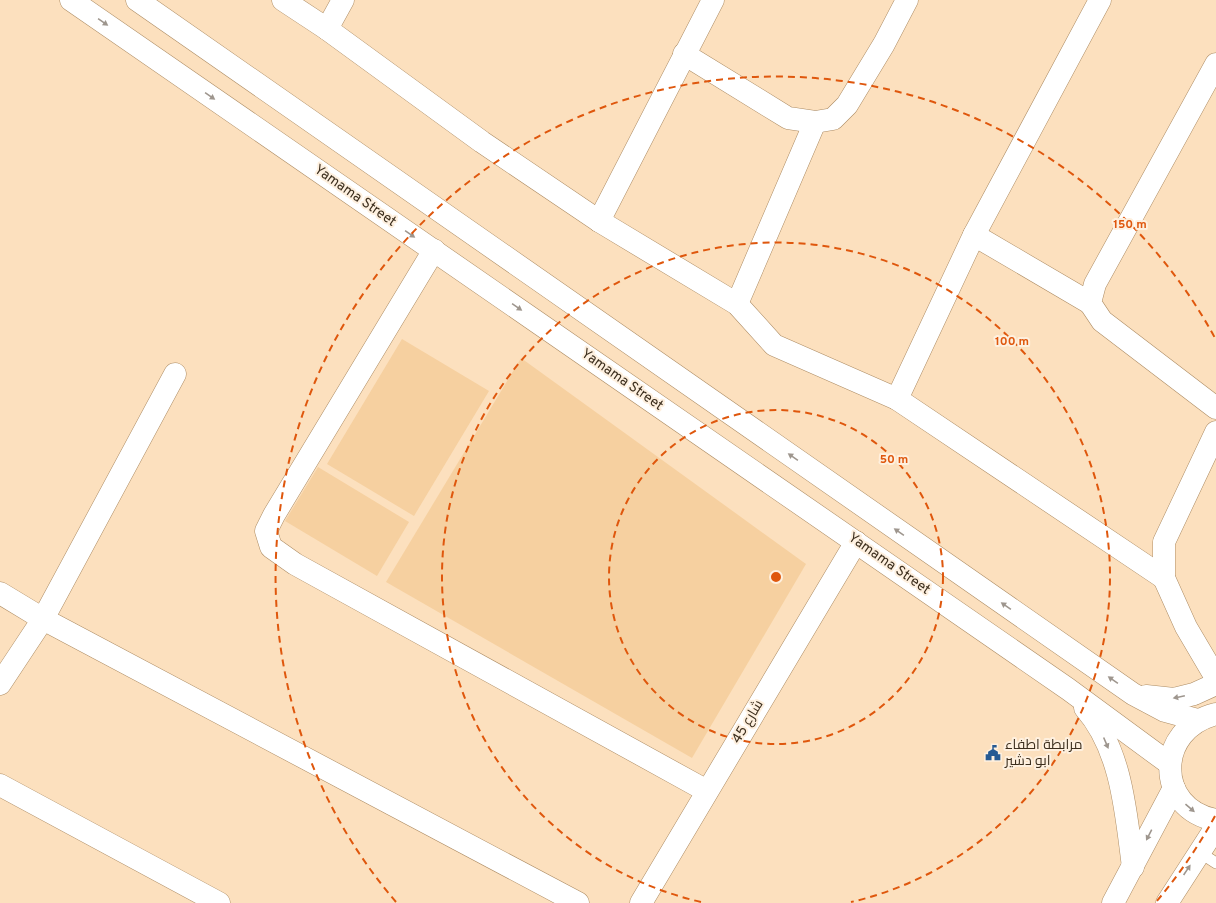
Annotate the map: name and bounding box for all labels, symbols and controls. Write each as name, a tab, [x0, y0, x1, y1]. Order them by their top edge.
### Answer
one-way arrow	[98, 18, 109, 26]
one-way arrow	[205, 92, 216, 100]
street label: Yamama Street	[311, 161, 399, 231]
text: 150 m	[1113, 217, 1147, 233]
one-way arrow	[404, 230, 415, 238]
one-way arrow	[511, 303, 522, 311]
text: 100 m	[995, 334, 1029, 350]
street label: Yamama Street	[578, 345, 666, 415]
text: 50 m	[880, 452, 908, 468]
one-way arrow	[788, 453, 798, 461]
one-way arrow	[894, 528, 905, 536]
street label: Yamama Street	[845, 529, 933, 599]
centre of rings	[769, 570, 783, 584]
one-way arrow	[1001, 602, 1011, 610]
one-way arrow	[1107, 676, 1118, 684]
one-way arrow	[1173, 694, 1186, 700]
street label: شارع 45	[728, 697, 768, 747]
place label: مرابطة اطفاء ابو دشير	[1004, 737, 1082, 770]
one-way arrow	[1103, 738, 1109, 749]
public building icon: مرابطة اطفاء ابو دشير	[984, 744, 1002, 762]
one-way arrow	[1184, 803, 1195, 812]
one-way arrow	[1146, 829, 1153, 840]
one-way arrow	[1183, 864, 1191, 875]

